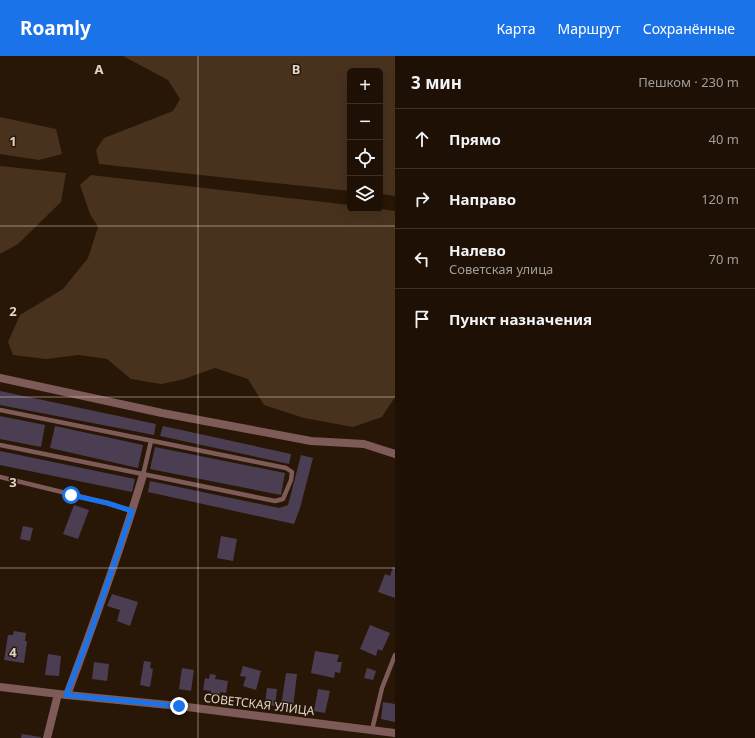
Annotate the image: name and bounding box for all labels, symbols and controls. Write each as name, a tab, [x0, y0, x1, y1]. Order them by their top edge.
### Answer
text: Roamly	[20, 15, 91, 41]
text: Карта	[496, 19, 535, 38]
text: Маршрут	[557, 19, 621, 38]
text: Сохранённые	[643, 19, 735, 38]
text: A	[95, 60, 104, 78]
text: B	[292, 60, 300, 78]
map controls	[347, 68, 383, 212]
button: +	[347, 68, 383, 104]
text: 3 мин	[411, 71, 462, 94]
text: Пешком · 230 m	[638, 73, 739, 91]
button: −	[347, 104, 383, 140]
icon: ahead	[411, 128, 433, 150]
text: Прямо	[449, 129, 501, 149]
text: 40 m	[709, 130, 739, 148]
text: 1	[9, 132, 17, 150]
button: locate	[347, 140, 383, 176]
button: layers	[347, 176, 383, 212]
icon: right	[411, 188, 433, 210]
text: Направо	[449, 189, 516, 209]
text: 120 m	[701, 190, 739, 208]
text: Налево	[449, 240, 506, 260]
icon: left	[411, 248, 433, 270]
text: 70 m	[709, 250, 739, 268]
text: Советская улица	[449, 260, 553, 278]
text: 2	[9, 302, 17, 320]
icon: arrive	[411, 308, 433, 330]
text: Пункт назначения	[449, 309, 592, 329]
text: 3	[9, 473, 17, 491]
route start	[62, 486, 80, 504]
text: 4	[9, 643, 17, 661]
street label: СОВЕТСКАЯ УЛИЦА	[203, 689, 316, 719]
route end	[170, 697, 188, 715]

